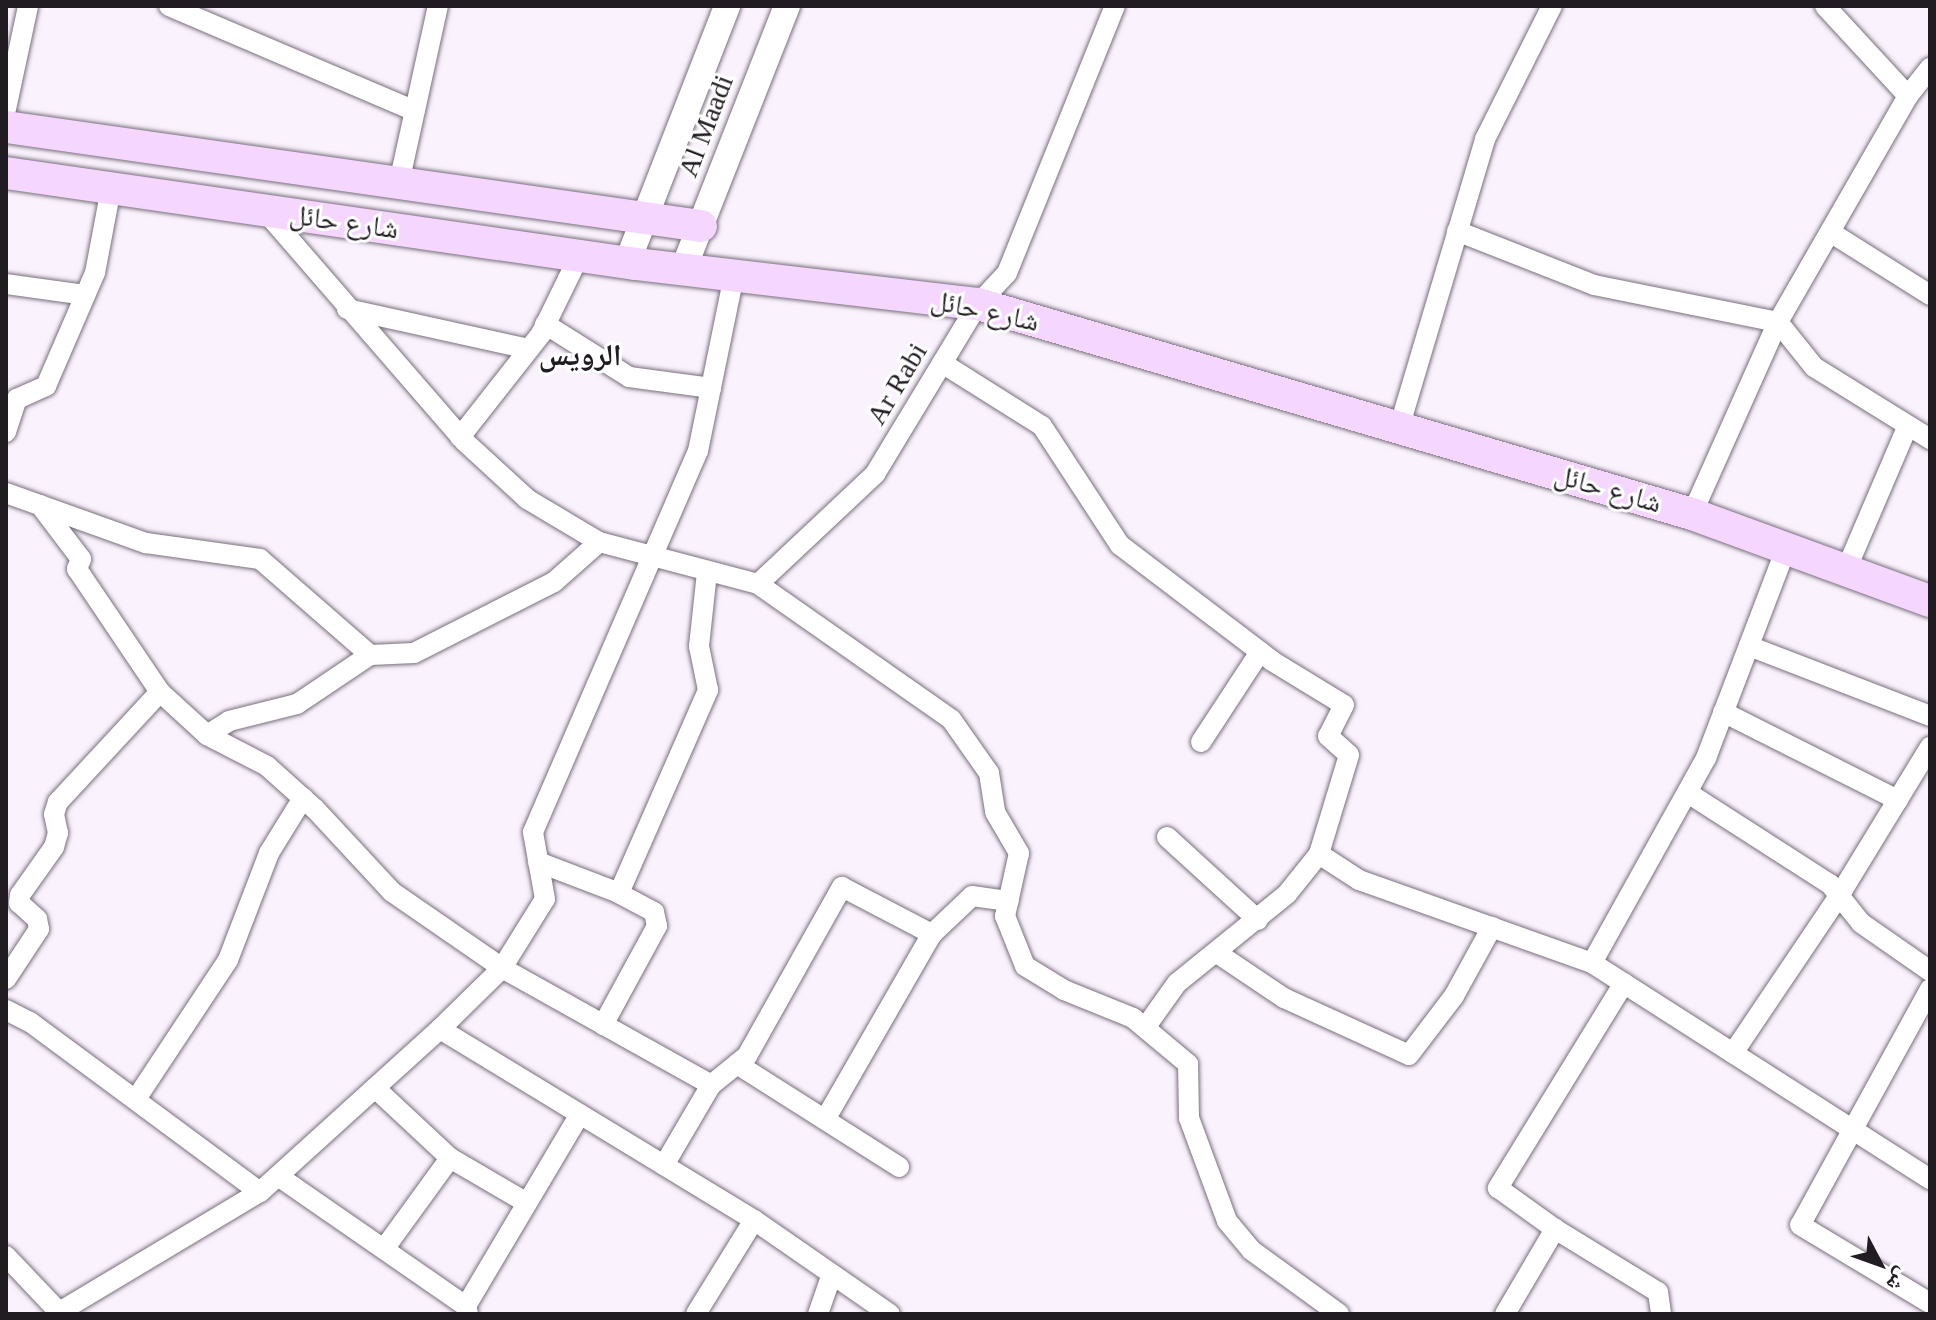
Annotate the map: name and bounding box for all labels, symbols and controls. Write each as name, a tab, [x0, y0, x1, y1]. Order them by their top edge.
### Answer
street label: Al Maadi	[671, 70, 741, 182]
street label: شارع حائل	[288, 198, 400, 246]
street label: شارع حائل	[928, 283, 1042, 339]
district label: الرويس	[538, 337, 622, 373]
street label: Ar Rabi	[860, 337, 934, 431]
street label: شارع حائل	[1551, 458, 1665, 520]
north arrow	[1840, 1224, 1920, 1304]
text: ش	[1881, 1263, 1916, 1297]

